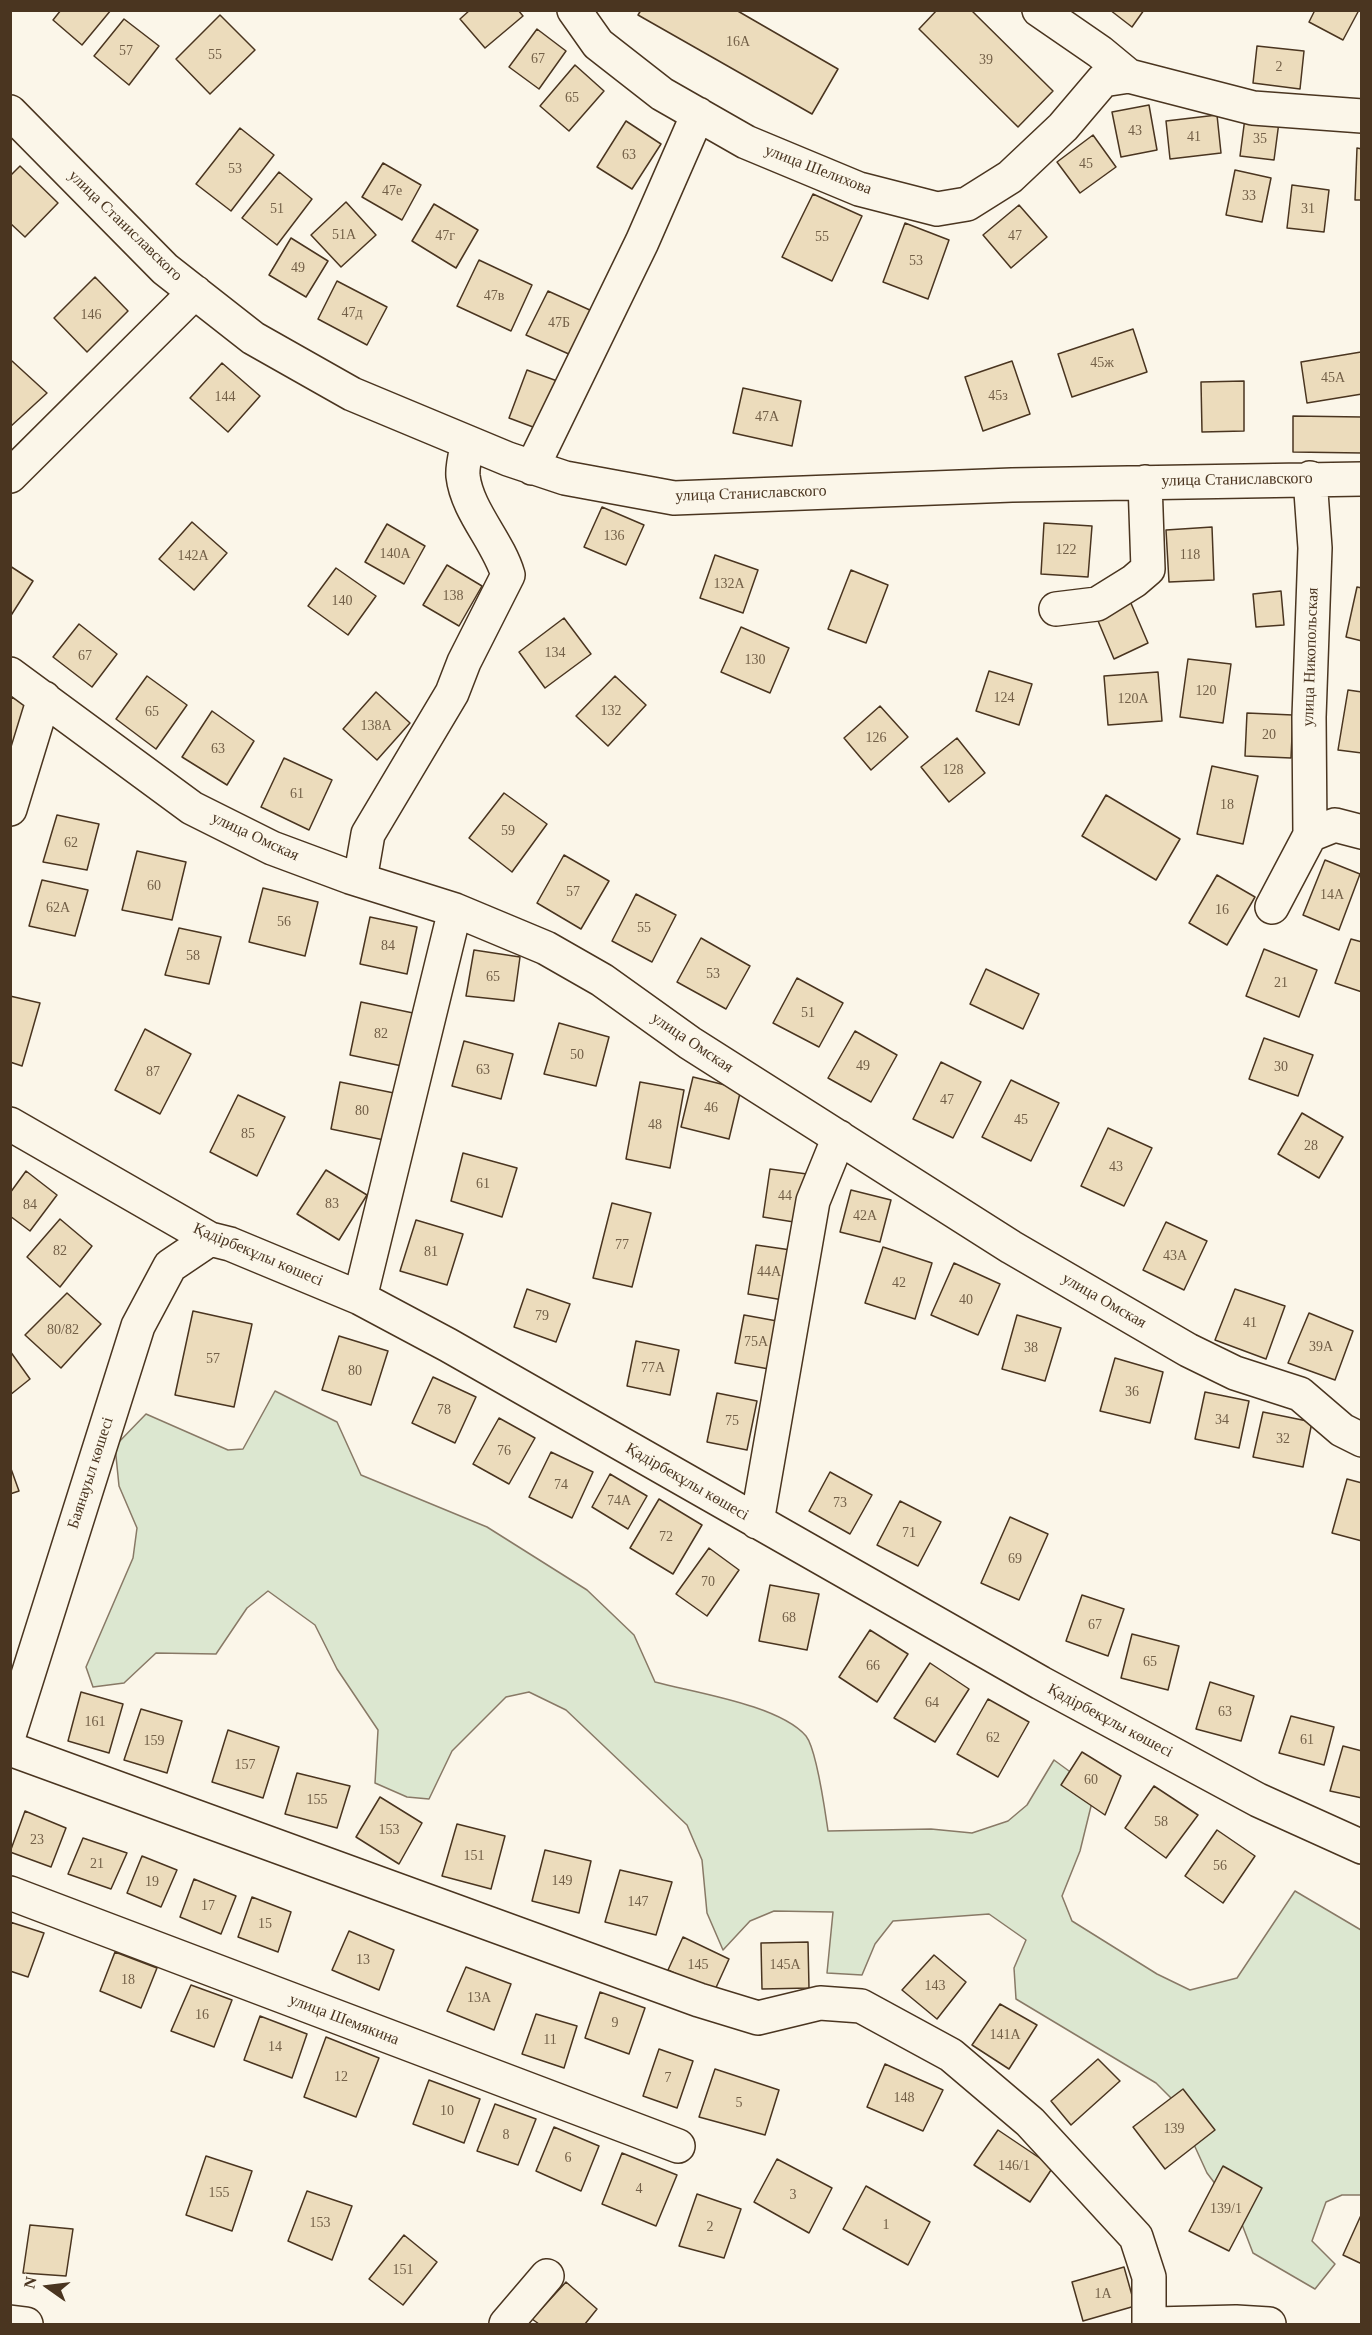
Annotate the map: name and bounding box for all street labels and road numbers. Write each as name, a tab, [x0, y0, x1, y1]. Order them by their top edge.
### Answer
street label: улица Шелихова	[762, 141, 874, 199]
street label: улица Станиславского	[64, 167, 186, 285]
street label: улица Станиславского	[1161, 469, 1313, 491]
street label: улица Станиславского	[675, 482, 827, 506]
street label: улица Никопольская	[1299, 587, 1323, 727]
street label: улица Омская	[208, 808, 302, 866]
street label: улица Омская	[648, 1009, 736, 1077]
street label: Қадірбекұлы көшесі	[190, 1219, 326, 1291]
street label: улица Омская	[1058, 1269, 1150, 1333]
street label: Баянауыл көшесі	[64, 1415, 118, 1531]
street label: Қадірбекұлы көшесі	[622, 1439, 752, 1525]
street label: Қадірбекұлы көшесі	[1044, 1680, 1176, 1762]
street label: улица Шемякина	[286, 1990, 402, 2050]

